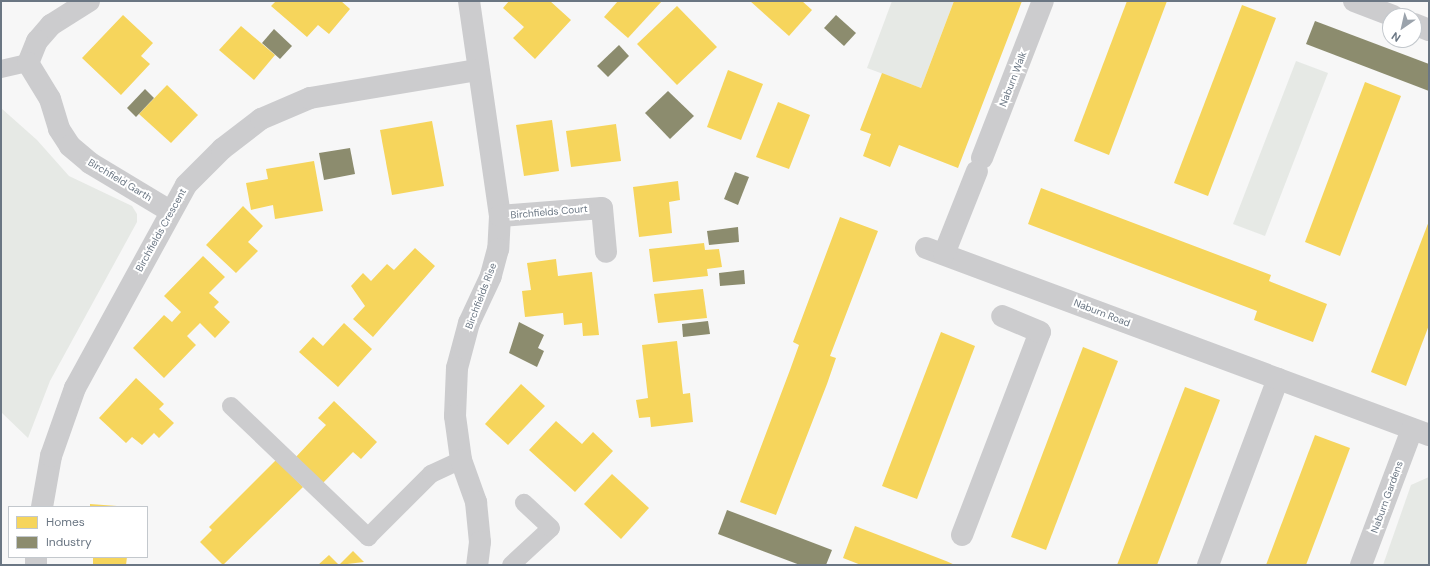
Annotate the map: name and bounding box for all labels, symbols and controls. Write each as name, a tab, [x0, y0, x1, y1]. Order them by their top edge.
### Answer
north arrow	[1382, 8, 1422, 48]
text: N	[1389, 29, 1403, 45]
street label: Naburn Walk	[997, 50, 1029, 108]
street label: Birchfield Garth	[86, 156, 154, 204]
street label: Birchfields Crescent	[133, 186, 189, 274]
street label: Birchfields Court	[510, 203, 588, 221]
street label: Birchfields Rise	[463, 261, 499, 331]
street label: Naburn Road	[1072, 297, 1132, 329]
street label: Naburn Gardens	[1368, 459, 1406, 535]
legend	[8, 506, 148, 558]
text: Homes	[46, 514, 85, 530]
text: Industry	[46, 534, 92, 550]

